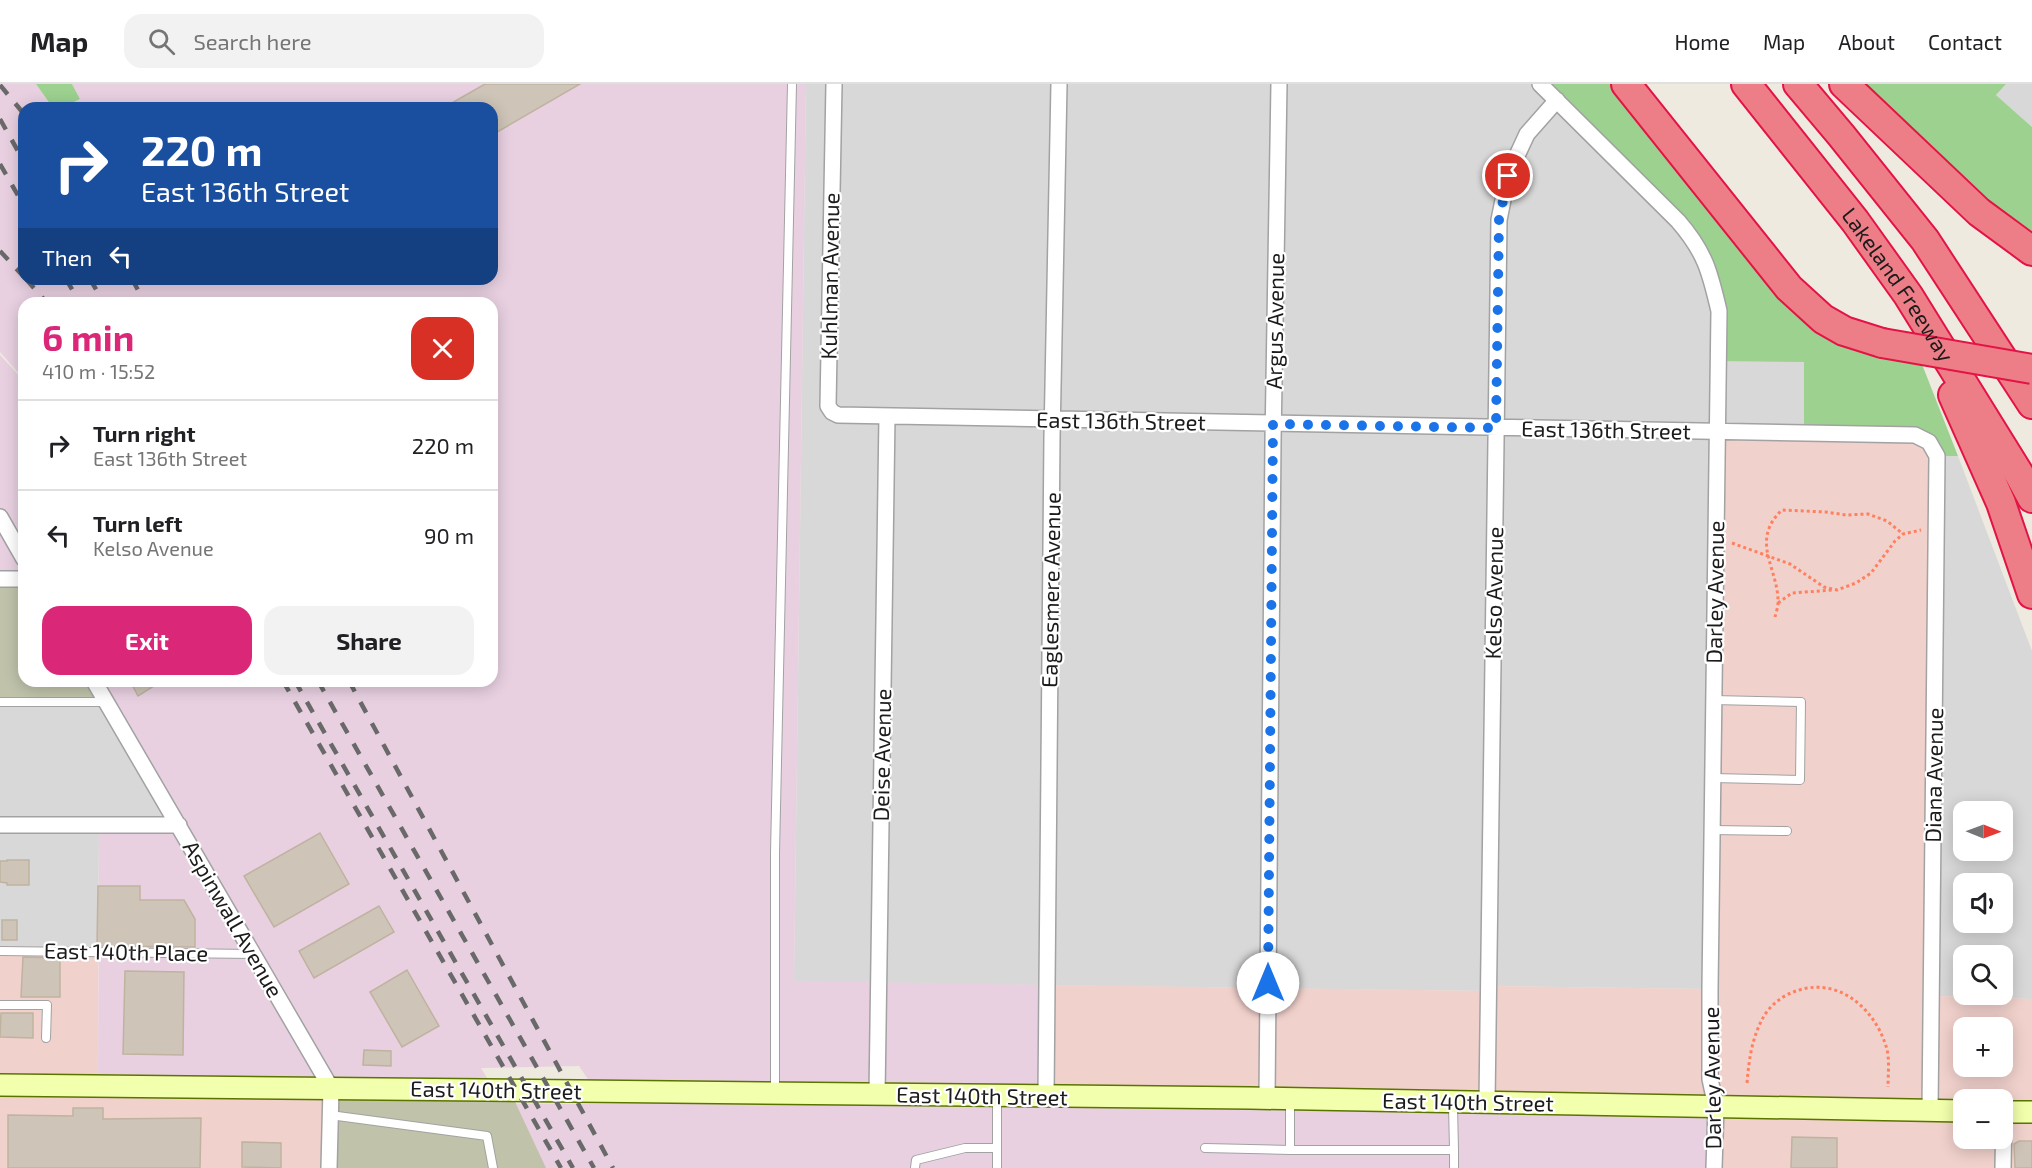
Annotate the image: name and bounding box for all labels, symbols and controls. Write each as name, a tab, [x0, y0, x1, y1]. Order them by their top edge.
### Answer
search box	[124, 14, 544, 68]
text: Map	[30, 24, 88, 58]
icon: search	[145, 25, 178, 58]
text: Search here	[193, 28, 312, 54]
text: Home	[1674, 29, 1730, 54]
text: Map	[1763, 29, 1805, 54]
text: About	[1838, 29, 1895, 54]
text: Contact	[1928, 29, 2002, 54]
text: 220 m	[141, 124, 262, 174]
icon: right	[42, 126, 120, 204]
pin	[1482, 150, 1533, 201]
icon: arrive	[1491, 159, 1524, 192]
text: East 136th Street	[141, 175, 349, 207]
street label: Kuhlman Avenue	[815, 192, 843, 360]
street label: Lakeland Freeway	[1837, 202, 1960, 366]
icon: left	[104, 240, 137, 273]
text: Then	[42, 244, 92, 270]
street label: Argus Avenue	[1260, 253, 1288, 389]
text: 6 min	[42, 315, 134, 358]
button: close	[411, 317, 474, 380]
text: 410 m · 15:52	[42, 359, 155, 383]
street label: East 136th Street	[1036, 406, 1206, 434]
street label: East 136th Street	[1521, 415, 1691, 443]
text: Turn right	[93, 420, 195, 446]
icon: right	[42, 429, 75, 462]
text: 220 m	[412, 432, 474, 458]
text: East 136th Street	[93, 446, 247, 470]
street label: Eaglesmere Avenue	[1035, 492, 1065, 688]
text: Turn left	[93, 510, 182, 536]
icon: left	[42, 519, 75, 552]
street label: Darley Avenue	[1700, 520, 1728, 664]
text: 90 m	[424, 522, 474, 548]
street label: Kelso Avenue	[1479, 526, 1507, 660]
text: Kelso Avenue	[93, 536, 214, 560]
button: Exit	[42, 606, 252, 675]
button: Share	[264, 606, 474, 675]
street label: Deise Avenue	[867, 688, 895, 822]
street label: Diana Avenue	[1919, 707, 1947, 843]
north arrow	[1953, 801, 2013, 861]
map controls	[1953, 801, 2013, 1149]
street label: Aspinwall Avenue	[178, 836, 289, 1001]
button: sound	[1953, 873, 2013, 933]
street label: East 140th Place	[44, 937, 208, 965]
button: search	[1953, 945, 2013, 1005]
position arrow	[1236, 951, 1300, 1015]
street label: Darley Avenue	[1697, 1006, 1725, 1150]
button: +	[1953, 1017, 2013, 1077]
street label: East 140th Street	[410, 1075, 582, 1103]
street label: East 140th Street	[896, 1081, 1068, 1109]
street label: East 140th Street	[1382, 1087, 1554, 1115]
button: −	[1953, 1089, 2013, 1149]

